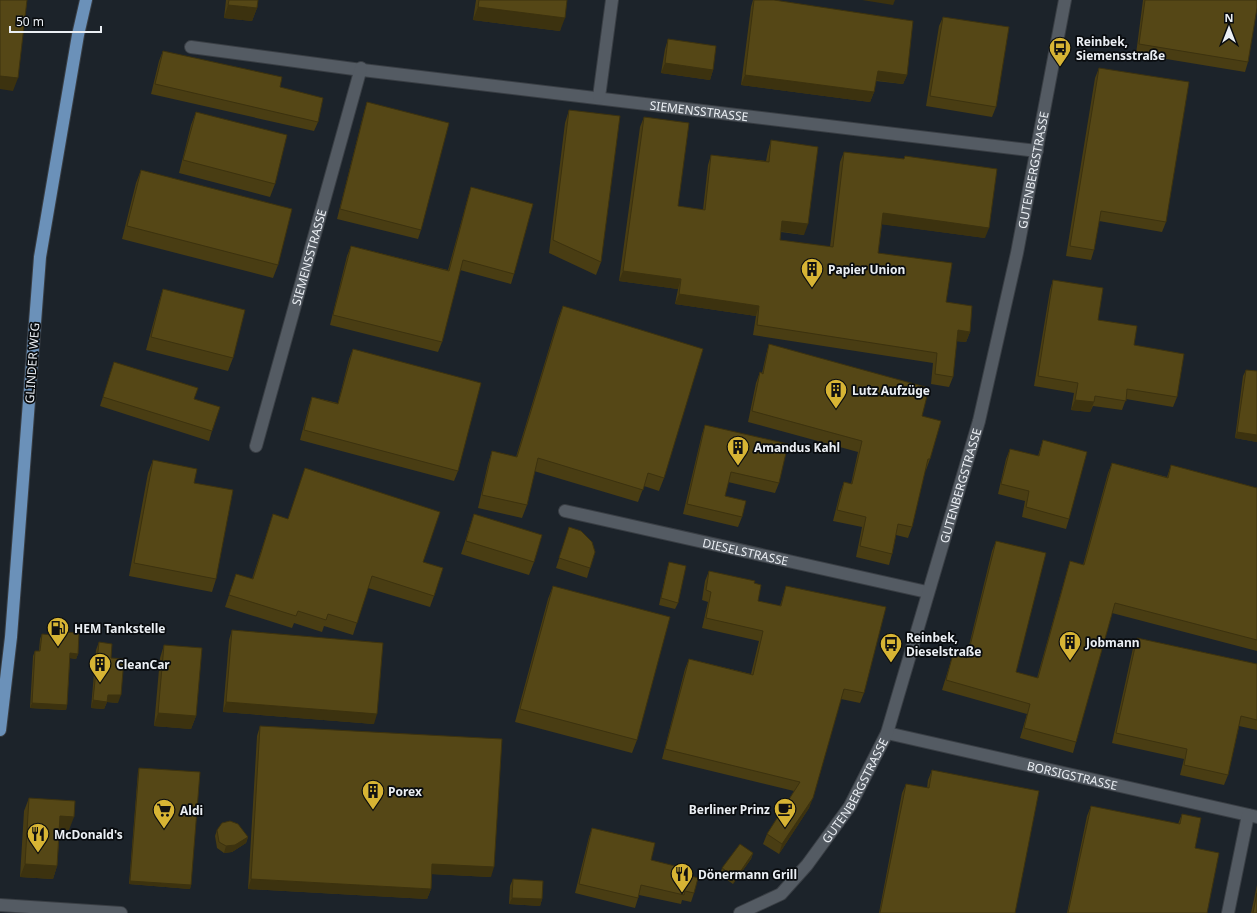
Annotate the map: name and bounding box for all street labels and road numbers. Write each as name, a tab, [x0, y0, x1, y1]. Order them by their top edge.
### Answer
street label: SIEMENSSTRASSE	[649, 96, 749, 125]
street label: GUTENBERGSTRASSE	[1013, 110, 1052, 230]
street label: SIEMENSSTRASSE	[287, 207, 330, 307]
street label: GLINDER WEG	[21, 322, 43, 404]
street label: GUTENBERGSTRASSE	[935, 426, 985, 545]
street label: DIESELSTRASSE	[701, 534, 790, 569]
street label: GUTENBERGSTRASSE	[817, 735, 892, 846]
street label: BORSIGSTRASSE	[1025, 757, 1119, 794]

